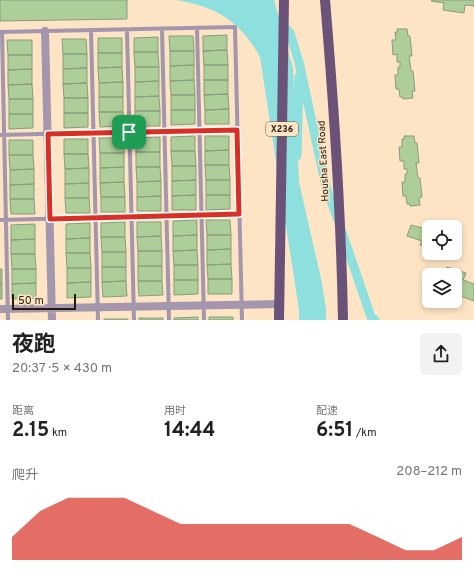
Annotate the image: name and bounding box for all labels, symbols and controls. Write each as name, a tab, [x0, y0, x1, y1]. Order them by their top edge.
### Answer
pin	[112, 115, 146, 149]
street label: Housha East Road	[315, 120, 333, 202]
icon: arrive	[118, 121, 140, 143]
road number: X236	[266, 122, 298, 136]
map controls	[422, 220, 462, 308]
button: locate	[422, 220, 462, 260]
button: layers	[422, 268, 462, 308]
scale bar	[12, 292, 76, 311]
text: 50 m	[18, 294, 44, 308]
text: 夜跑	[12, 332, 56, 359]
button: share	[420, 333, 462, 375]
text: 20:37 · 5 × 430 m	[12, 361, 112, 377]
text: 距离	[12, 404, 34, 418]
text: 用时	[164, 404, 186, 418]
text: 配速	[316, 404, 338, 418]
text: 2.15	[12, 418, 49, 444]
text: 14:44	[164, 418, 215, 444]
text: 6:51	[316, 418, 353, 444]
text: km	[49, 426, 67, 440]
text: /km	[353, 426, 376, 440]
text: 208–212 m	[396, 464, 462, 480]
text: 爬升	[12, 468, 38, 484]

